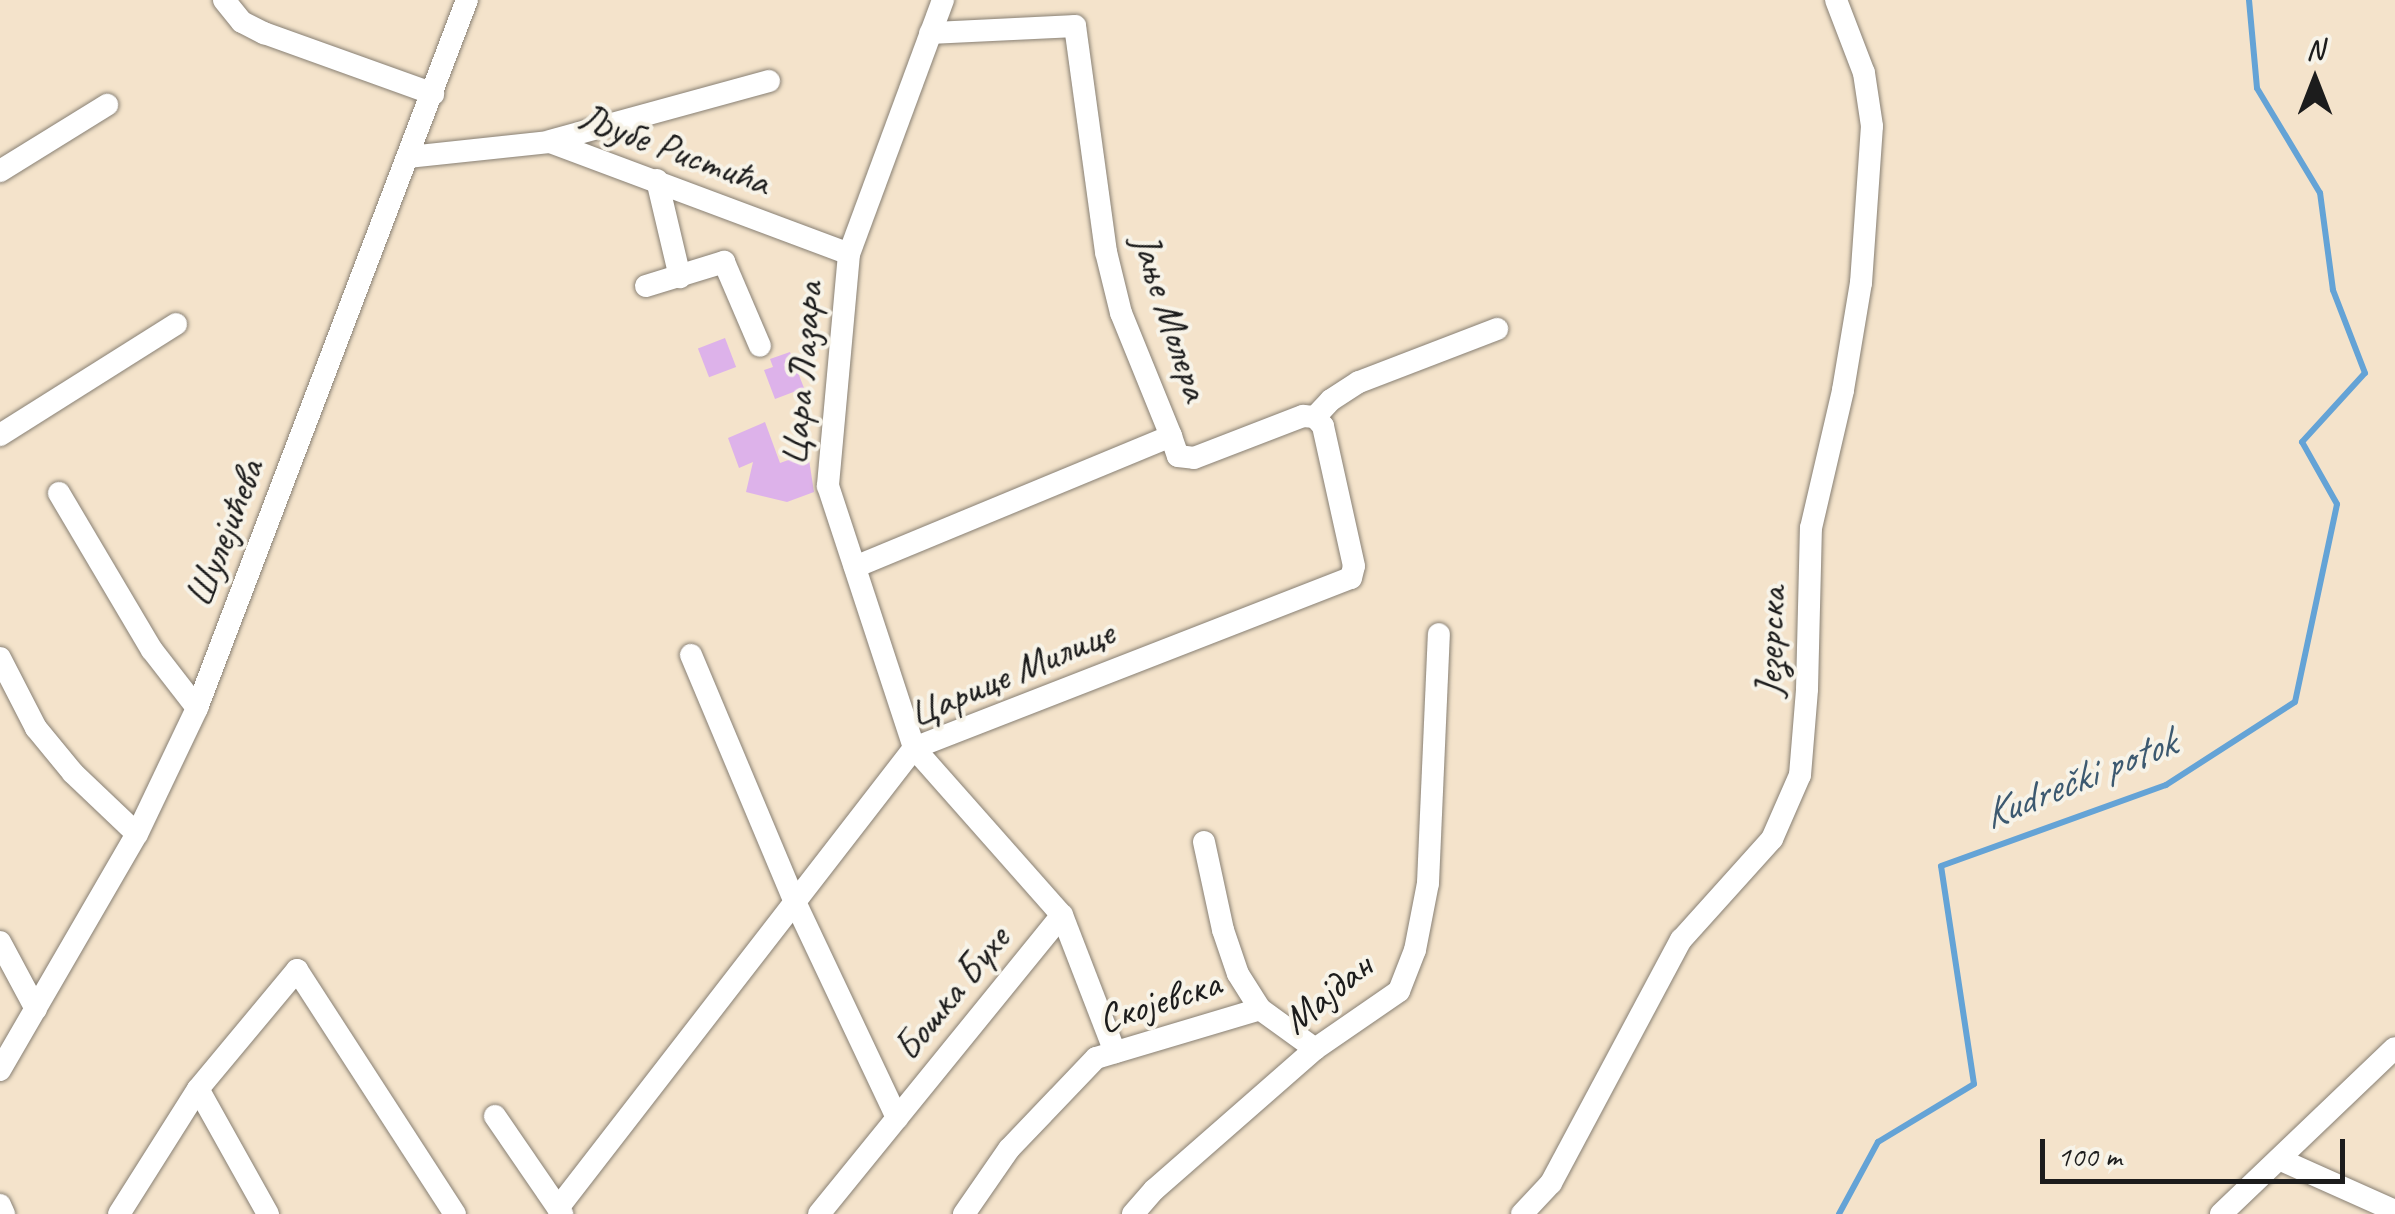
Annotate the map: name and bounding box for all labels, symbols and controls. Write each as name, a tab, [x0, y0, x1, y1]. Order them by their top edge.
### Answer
north arrow	[2265, 30, 2365, 130]
text: N	[2306, 32, 2324, 67]
street label: Љубе Ристића	[569, 91, 779, 207]
street label: Јање Молера	[1122, 228, 1220, 406]
street label: Цара Лазара	[769, 280, 833, 468]
street label: Шулејићева	[174, 453, 274, 613]
street label: Језерска	[1744, 586, 1796, 698]
street label: Царице Милице	[901, 608, 1121, 738]
water label: Kudrečki potok	[1976, 718, 2182, 840]
street label: Бошка Бухе	[882, 916, 1020, 1070]
street label: Мајдан	[1272, 942, 1382, 1044]
street label: Скојевска	[1092, 959, 1226, 1043]
scale bar	[2045, 1119, 2350, 1181]
text: 100 m	[2057, 1137, 2122, 1175]

